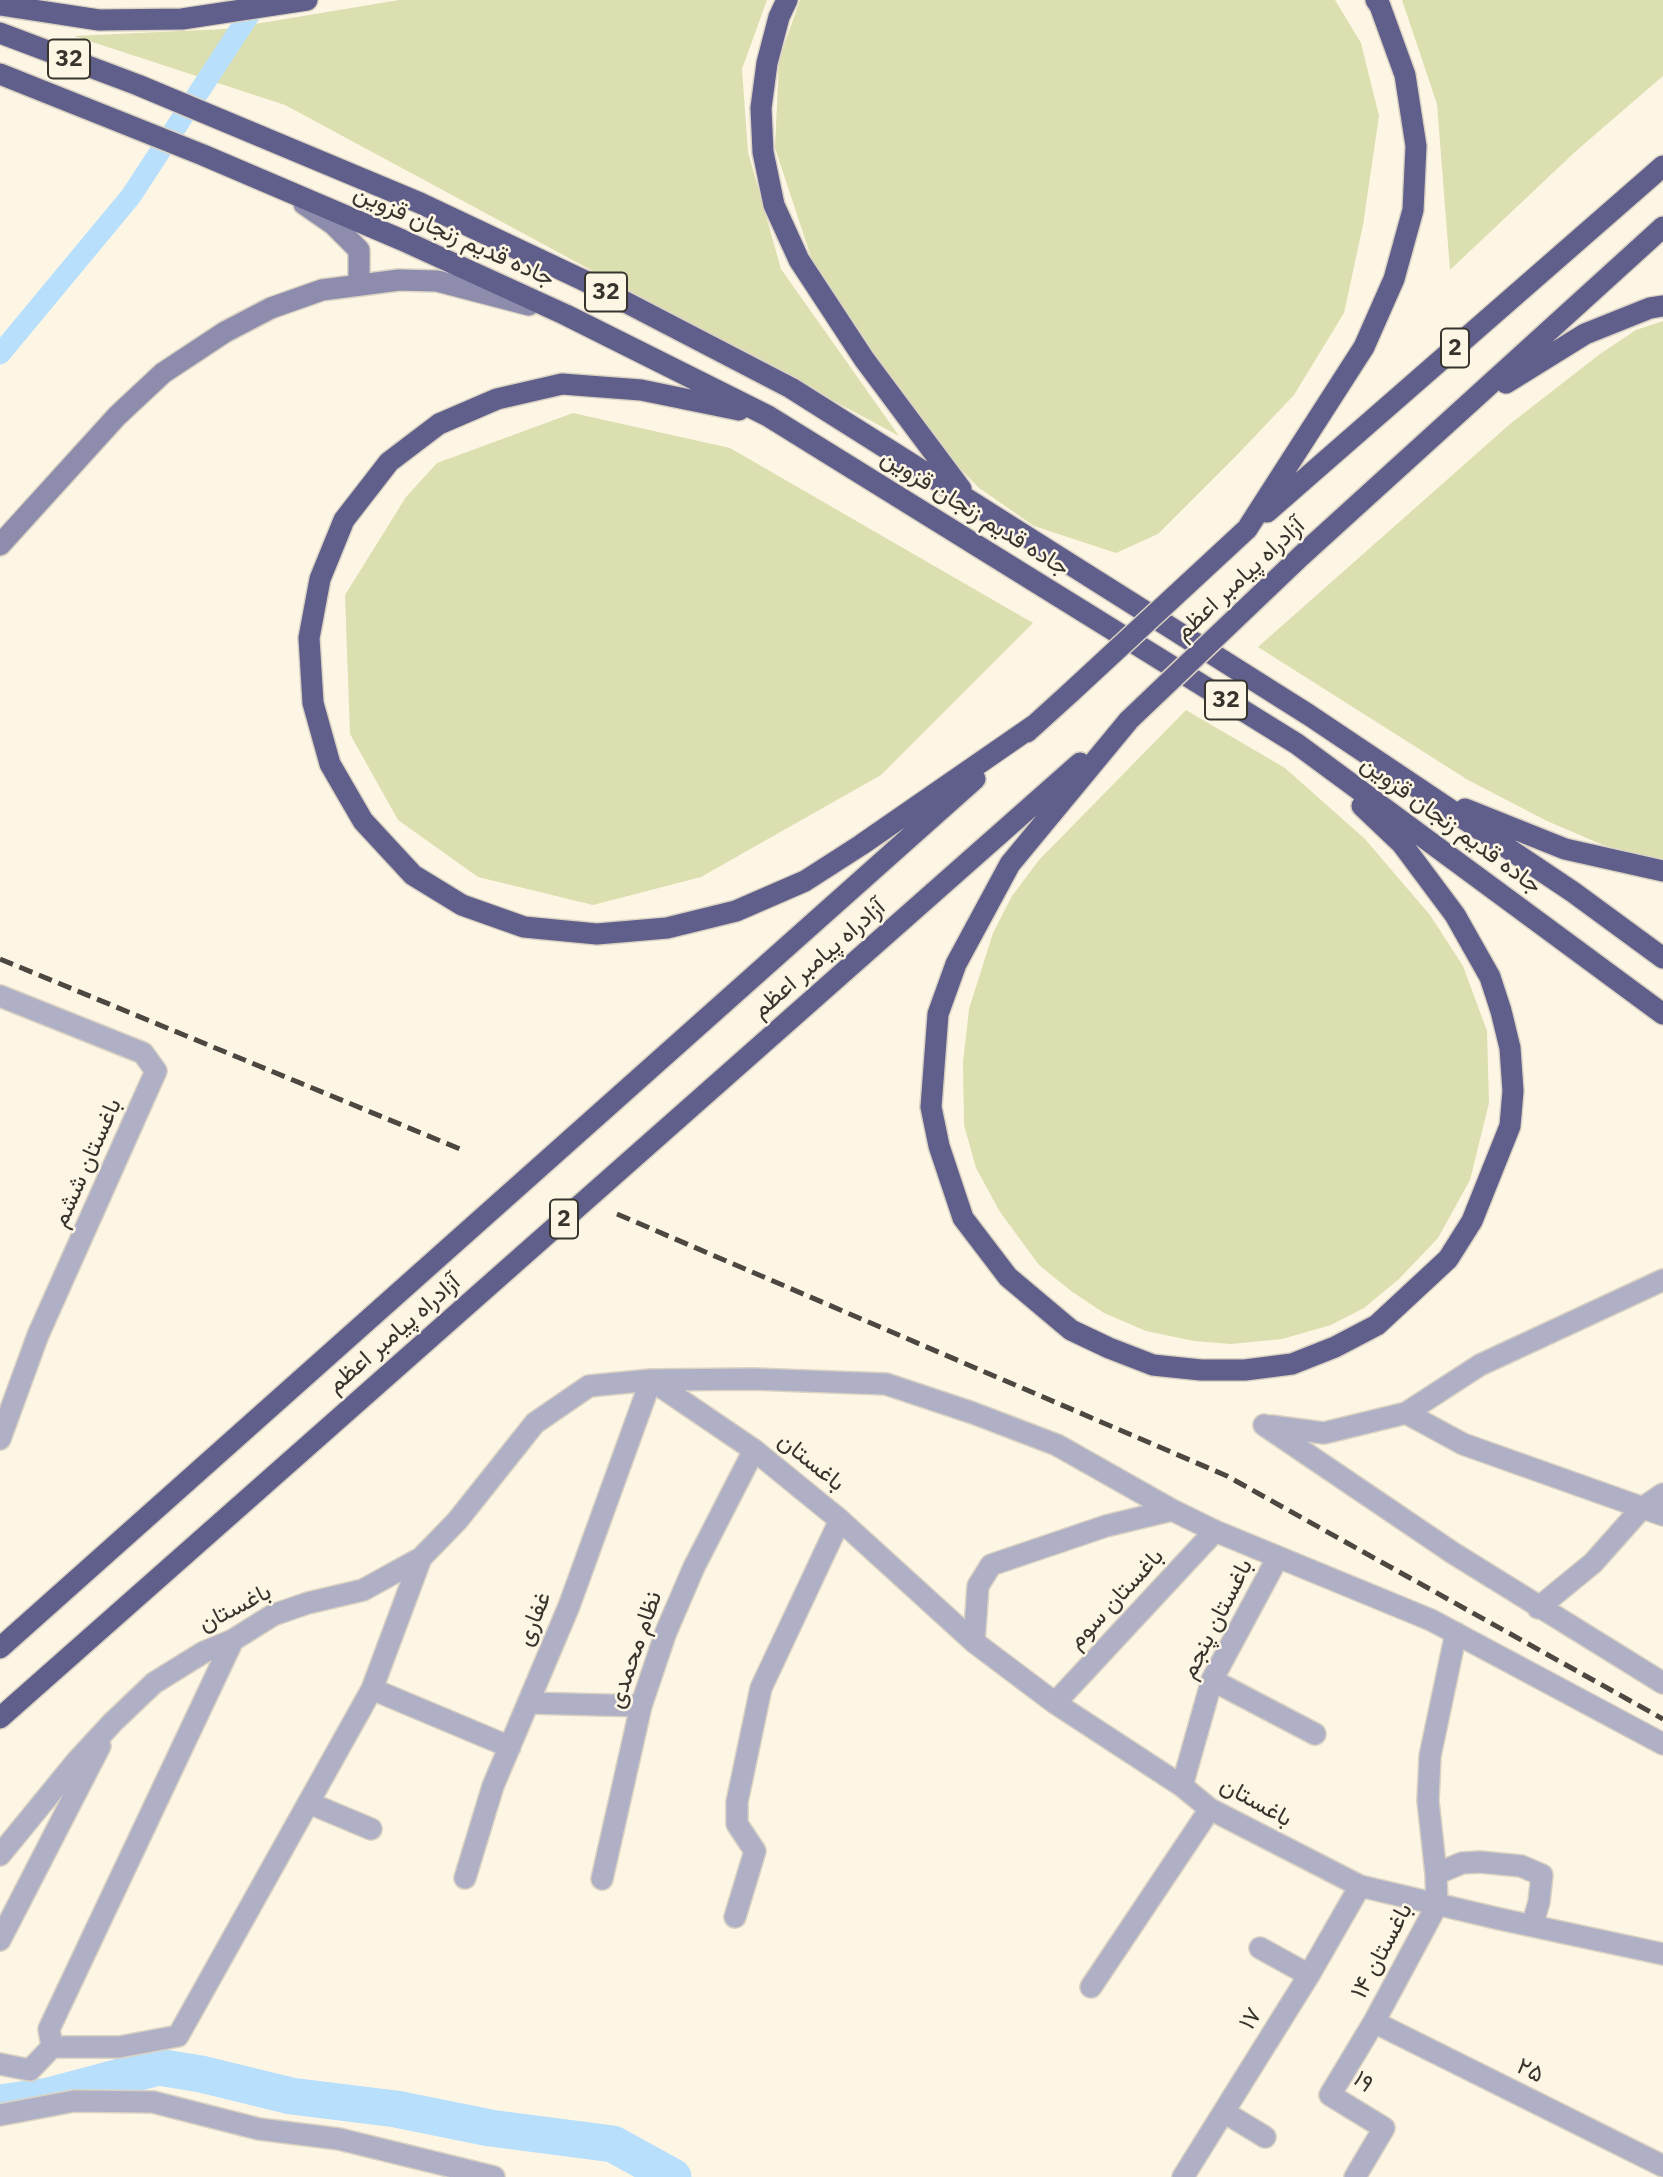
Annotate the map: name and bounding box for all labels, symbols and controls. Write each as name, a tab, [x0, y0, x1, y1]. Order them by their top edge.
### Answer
road number: 32	[48, 40, 90, 78]
street label: جاده قدیم زنجان قزوین	[349, 179, 559, 293]
road number: 32	[585, 272, 627, 312]
road number: 2	[1441, 328, 1469, 368]
street label: جاده قدیم زنجان قزوین	[875, 443, 1075, 583]
street label: آزادراه پیامبر اعظم	[1169, 512, 1311, 646]
road number: 32	[1205, 680, 1247, 720]
street label: جاده قدیم زنجان قزوین	[1355, 750, 1547, 900]
street label: آزادراه پیامبر اعظم	[747, 893, 891, 1025]
street label: باغستان ششم	[46, 1094, 128, 1232]
road number: 2	[550, 1200, 578, 1238]
street label: آزادراه پیامبر اعظم	[322, 1268, 466, 1400]
street label: باغستان	[772, 1426, 850, 1498]
street label: باغستان سوم	[1062, 1543, 1170, 1655]
street label: باغستان پنجم	[1175, 1554, 1259, 1684]
street label: باغستان	[194, 1577, 276, 1639]
street label: غفاری	[510, 1588, 558, 1650]
street label: نظام محمدی	[602, 1588, 668, 1712]
street label: باغستان	[1215, 1771, 1297, 1833]
street label: باغستان ۱۴	[1345, 1898, 1419, 2004]
street label: ۱۷	[1233, 2002, 1269, 2036]
street label: ۲۵	[1512, 2052, 1548, 2090]
street label: ۱۹	[1347, 2065, 1379, 2099]

